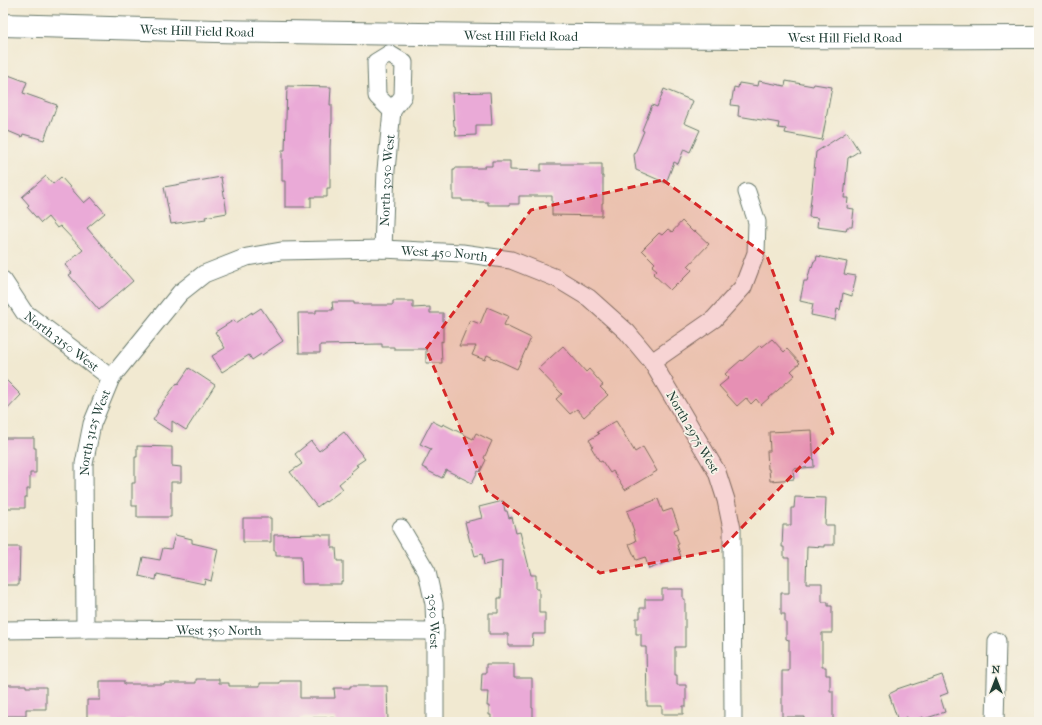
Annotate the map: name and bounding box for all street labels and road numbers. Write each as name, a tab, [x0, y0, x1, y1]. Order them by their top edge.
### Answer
street label: West Hill Field Road	[139, 21, 255, 39]
street label: West Hill Field Road	[463, 27, 579, 43]
street label: West Hill Field Road	[787, 30, 903, 45]
street label: North 3050 West	[376, 133, 397, 227]
street label: West 450 North	[400, 242, 490, 264]
street label: North 3150 West	[22, 308, 103, 374]
street label: North 3125 West	[76, 387, 113, 476]
street label: North 2975 West	[663, 388, 723, 476]
street label: 3050 West	[424, 592, 443, 649]
street label: West 350 North	[175, 622, 262, 638]

